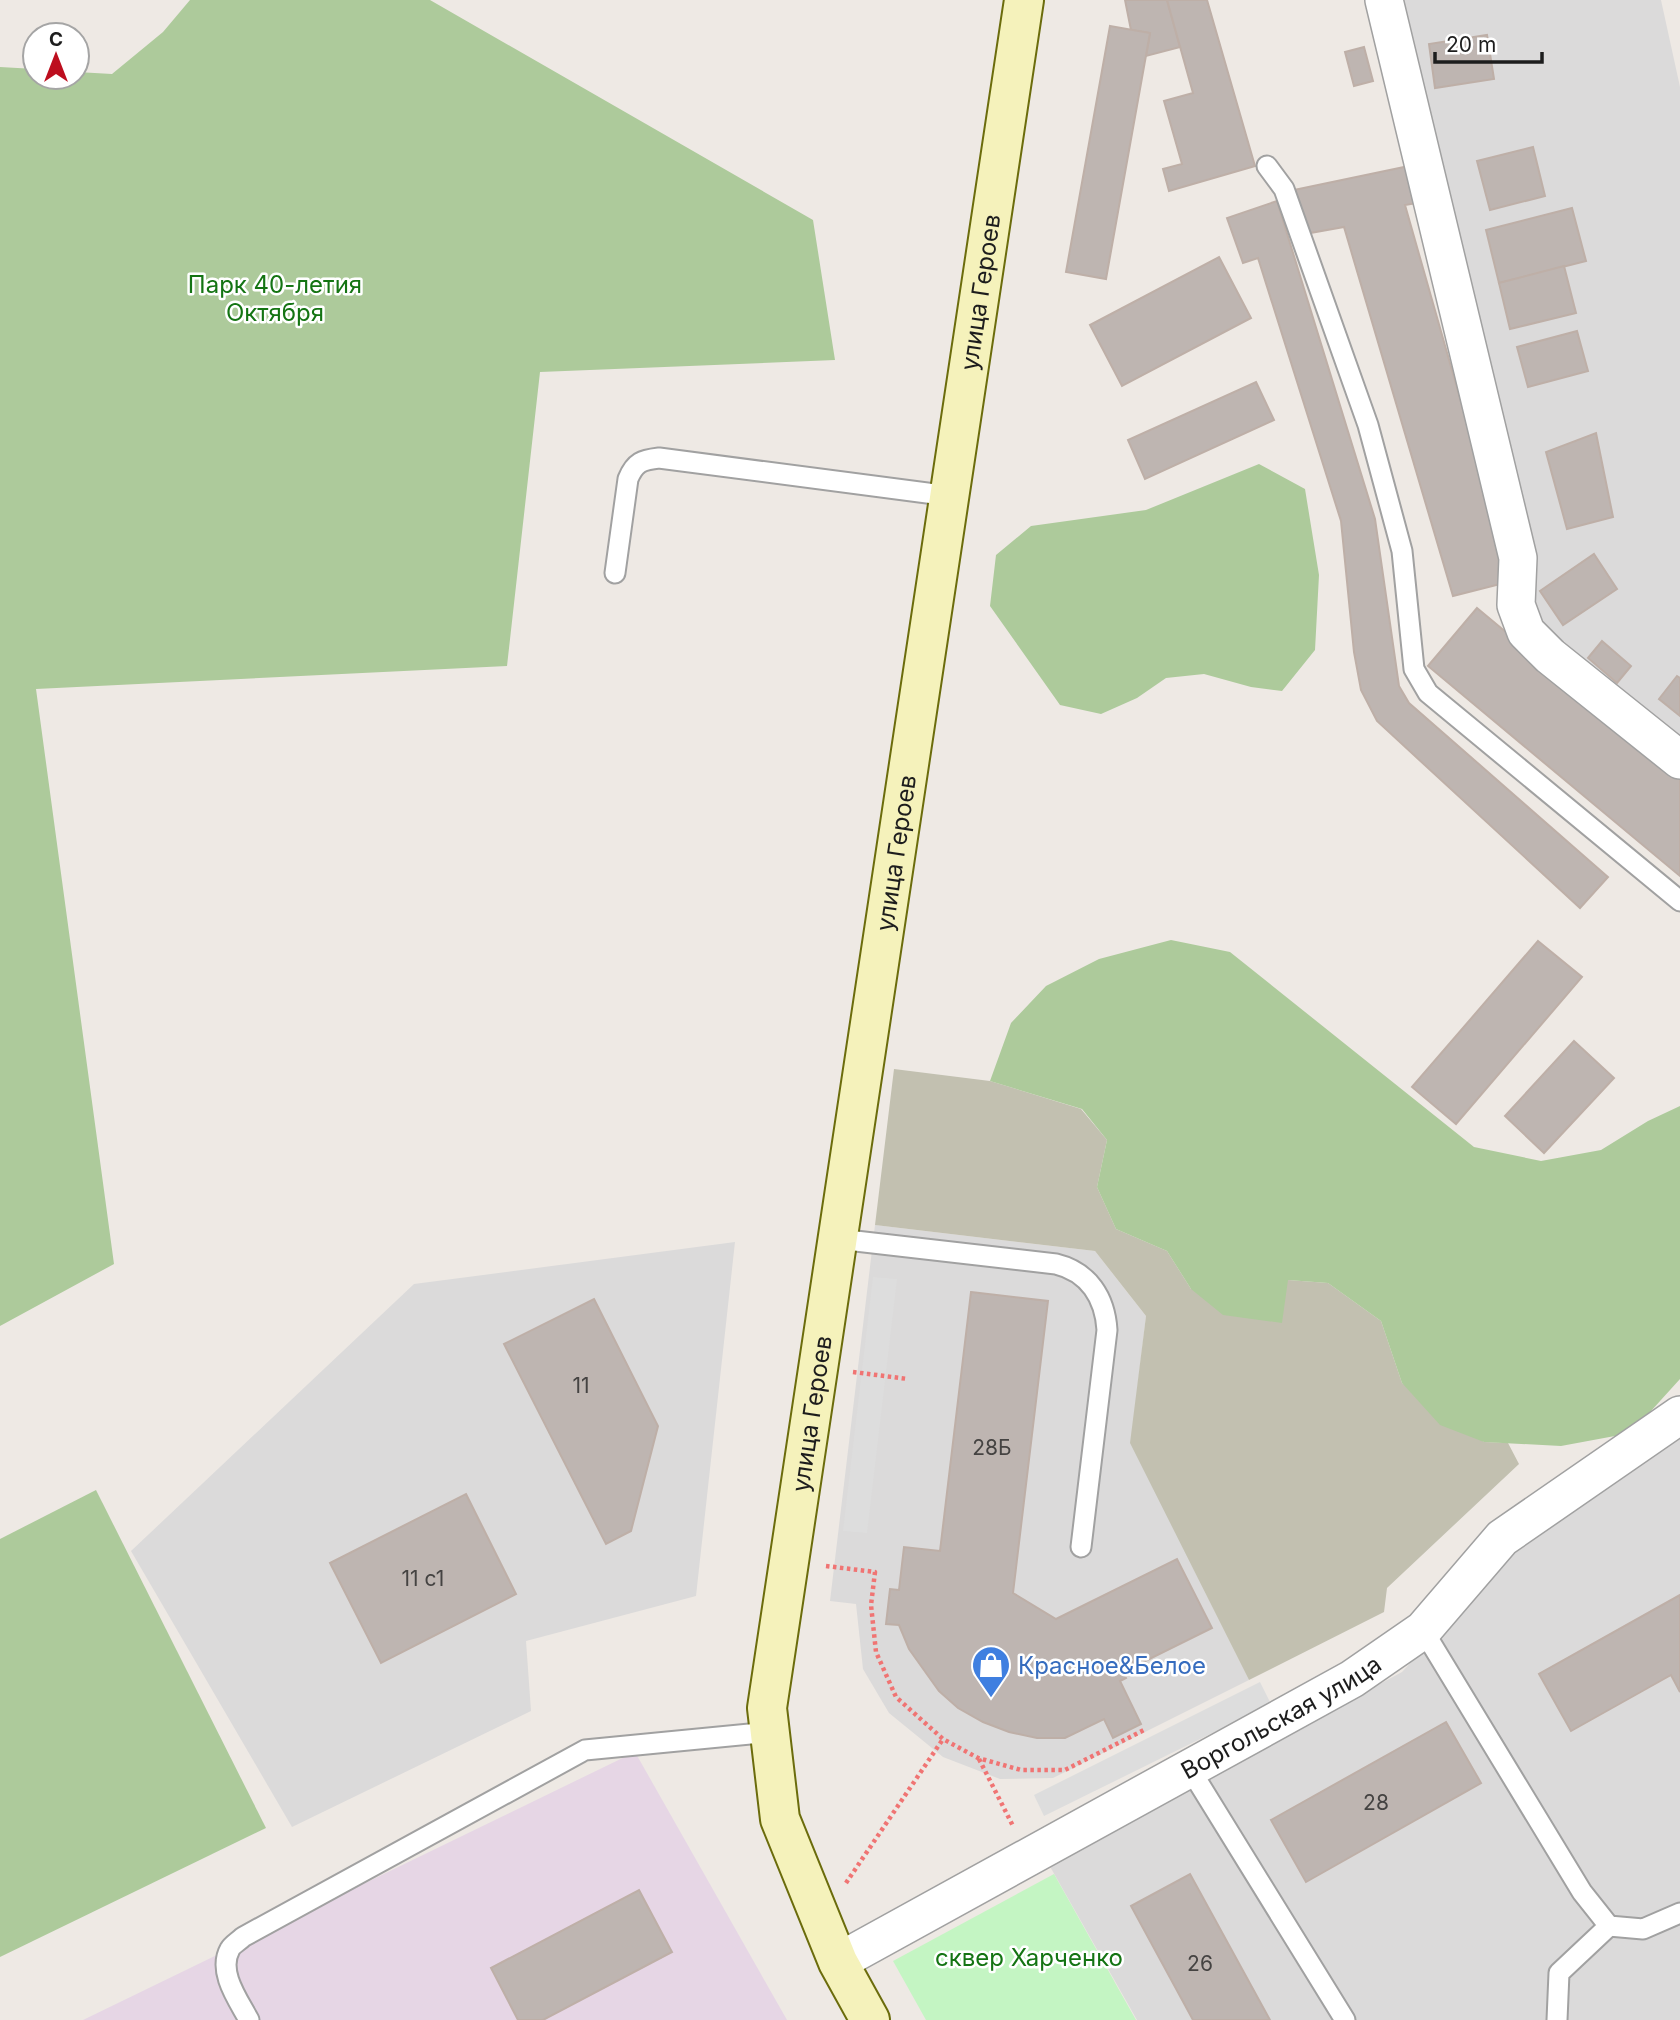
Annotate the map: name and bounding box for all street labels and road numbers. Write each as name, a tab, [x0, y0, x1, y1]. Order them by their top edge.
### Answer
street label: улица Героев	[954, 212, 1006, 372]
street label: улица Героев	[870, 773, 922, 933]
street label: улица Героев	[785, 1334, 837, 1494]
street label: Воргольская улица	[1176, 1649, 1386, 1785]

